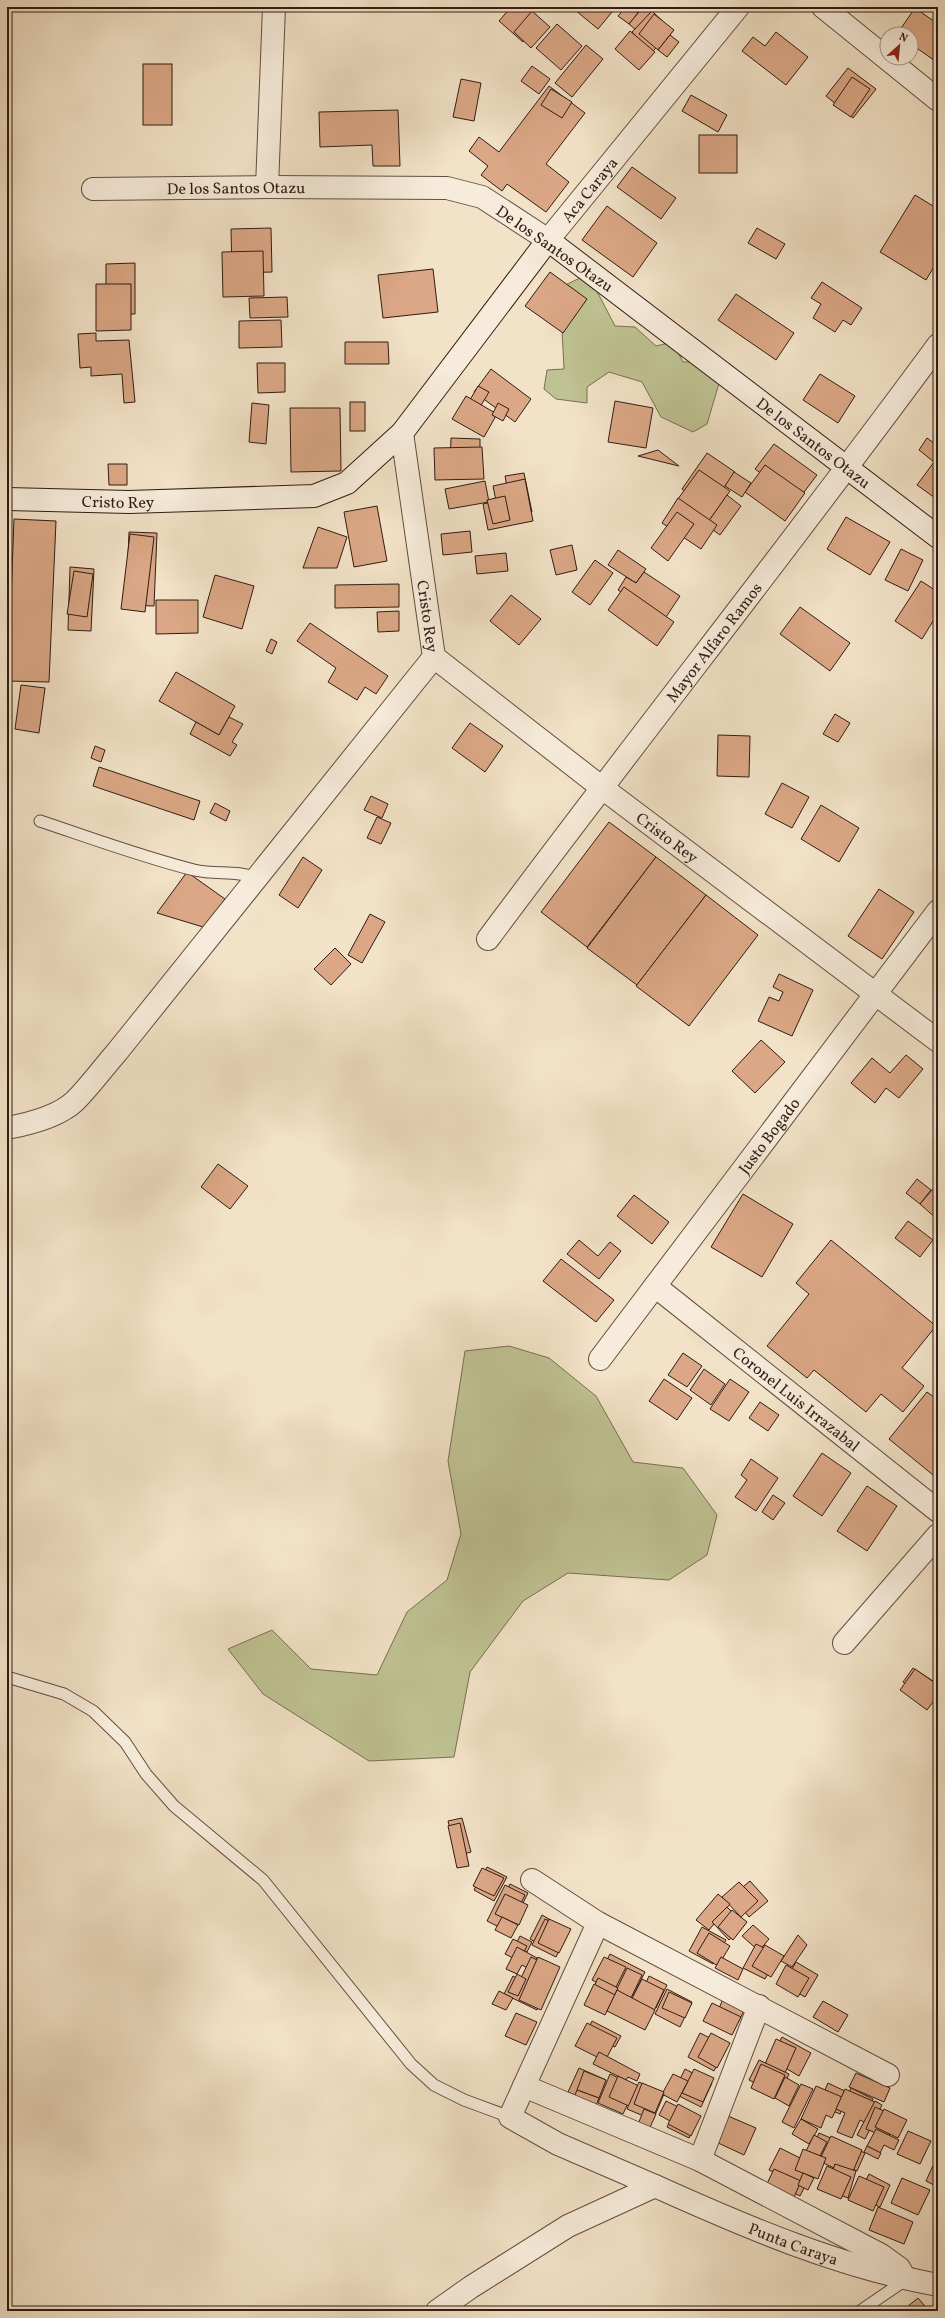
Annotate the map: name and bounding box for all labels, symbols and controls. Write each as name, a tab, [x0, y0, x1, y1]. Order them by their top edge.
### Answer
north arrow	[879, 26, 919, 66]
text: N	[896, 30, 910, 47]
street label: Aca Caraya	[557, 153, 624, 228]
street label: De los Santos Otazu	[167, 178, 305, 201]
street label: De los Santos Otazu	[491, 201, 617, 298]
street label: De los Santos Otazu	[751, 393, 874, 495]
street label: Cristo Rey	[81, 492, 155, 515]
street label: Cristo Rey	[410, 579, 442, 654]
street label: Mayor Alfaro Ramos	[662, 579, 768, 708]
street label: Cristo Rey	[630, 808, 702, 869]
street label: Justo Bogado	[734, 1094, 806, 1179]
street label: Coronel Luis Irrazabal	[727, 1343, 864, 1458]
street label: Punta Caraya	[745, 2219, 841, 2272]

